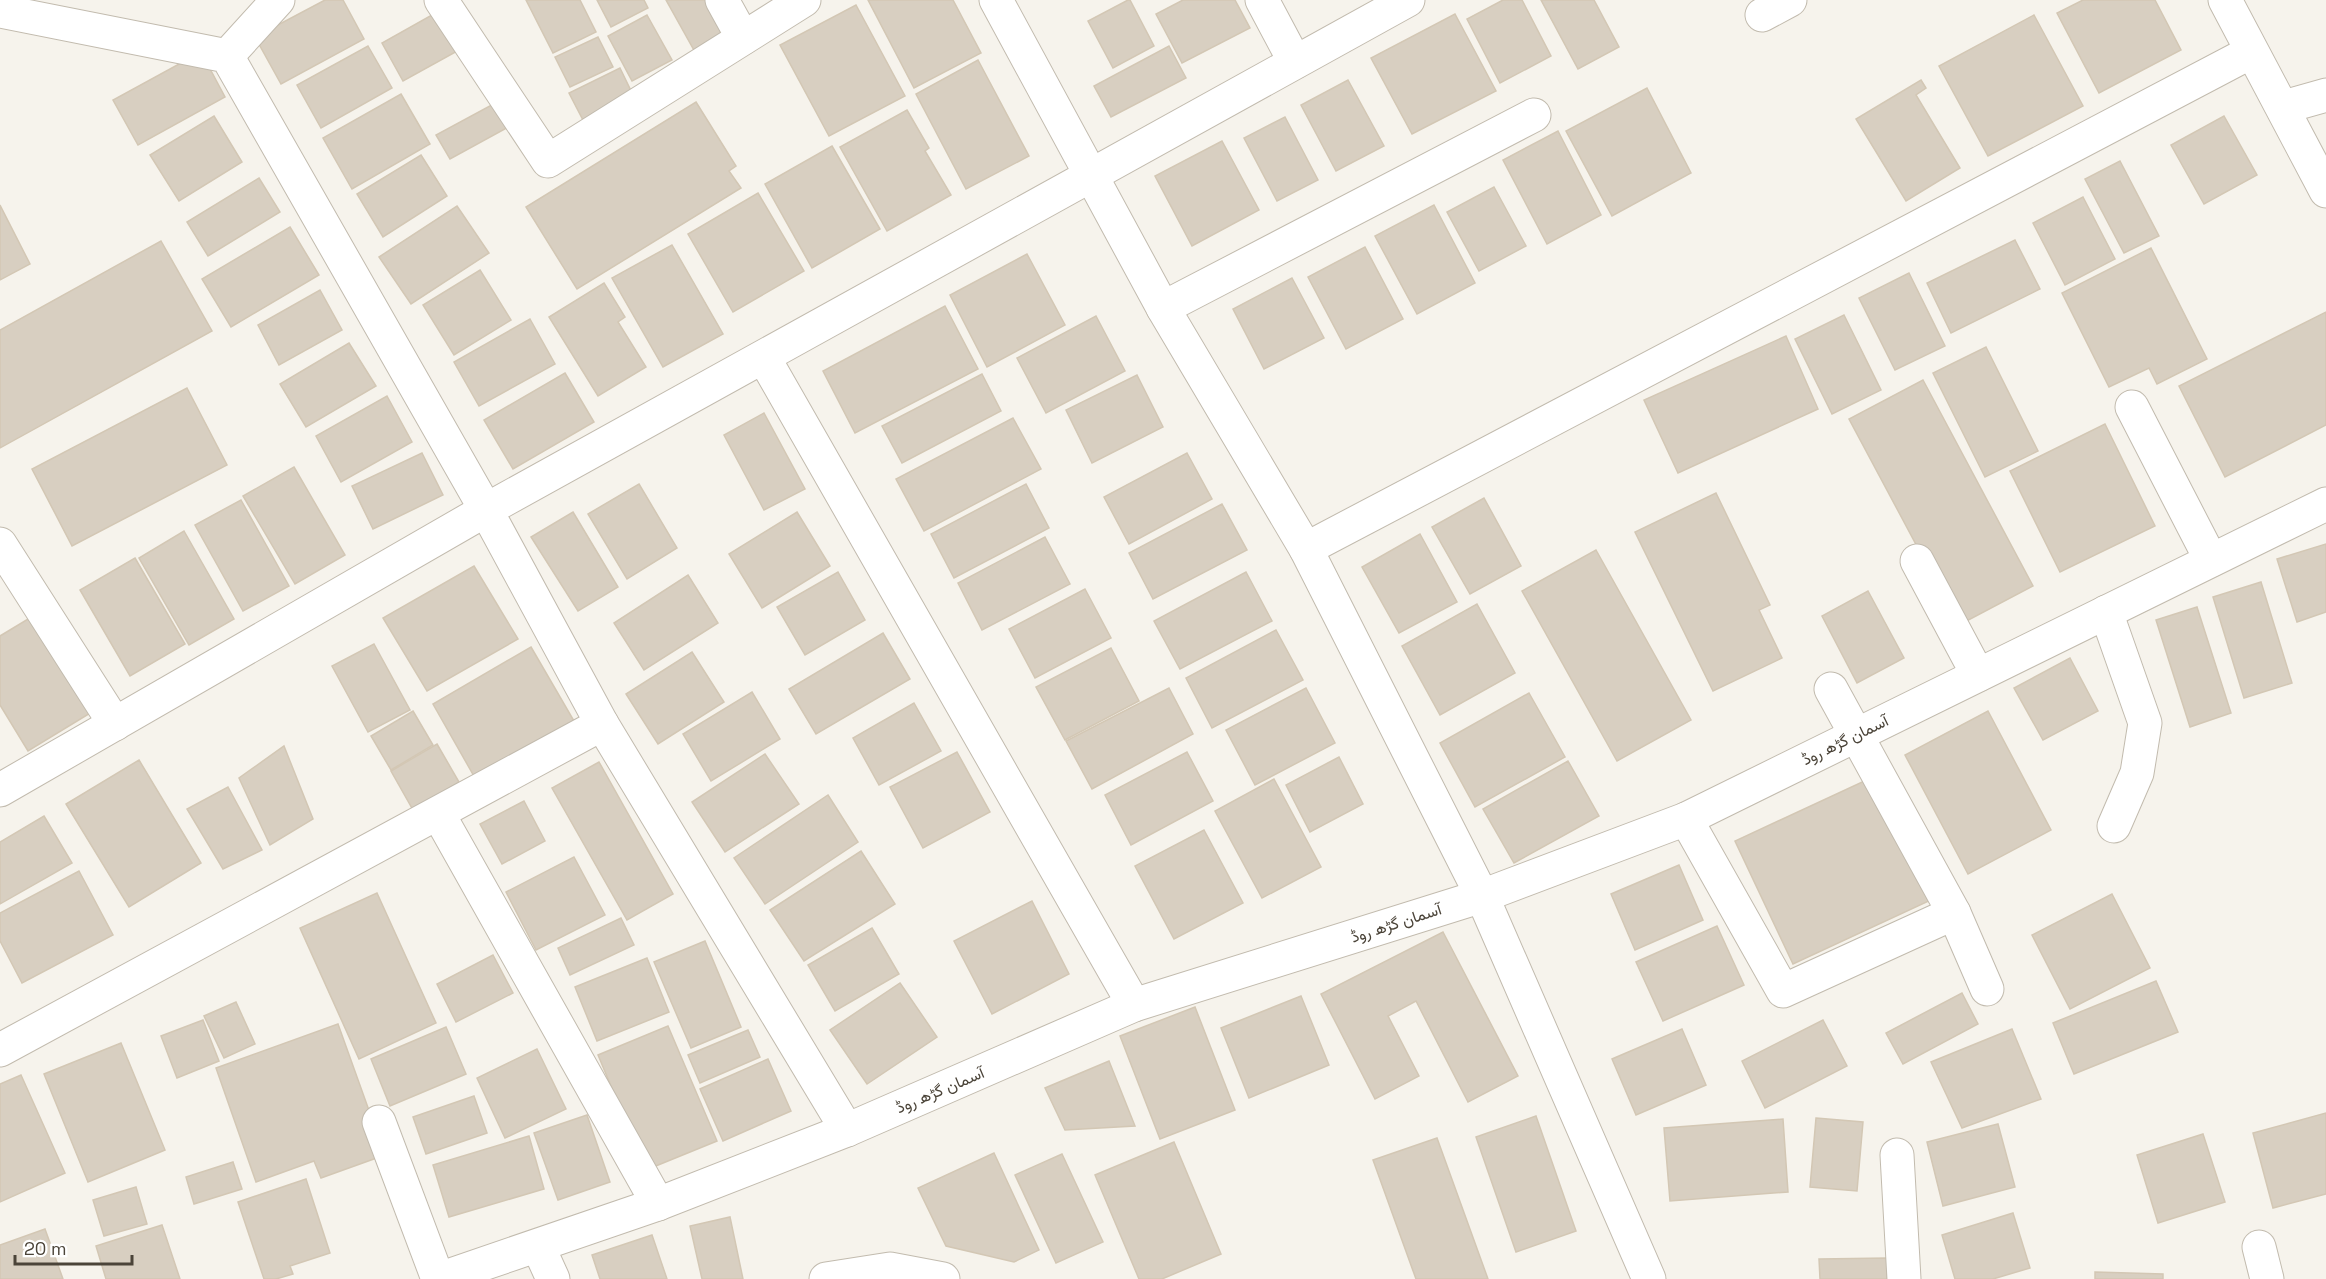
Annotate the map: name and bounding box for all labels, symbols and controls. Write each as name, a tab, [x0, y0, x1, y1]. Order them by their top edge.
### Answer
street label: آسمان گڑھ روڈ	[1798, 709, 1893, 770]
street label: آسمان گڑھ روڈ	[1348, 898, 1445, 948]
street label: آسمان گڑھ روڈ	[893, 1061, 989, 1118]
scale bar	[15, 1228, 132, 1266]
text: 20 m	[24, 1237, 67, 1260]

